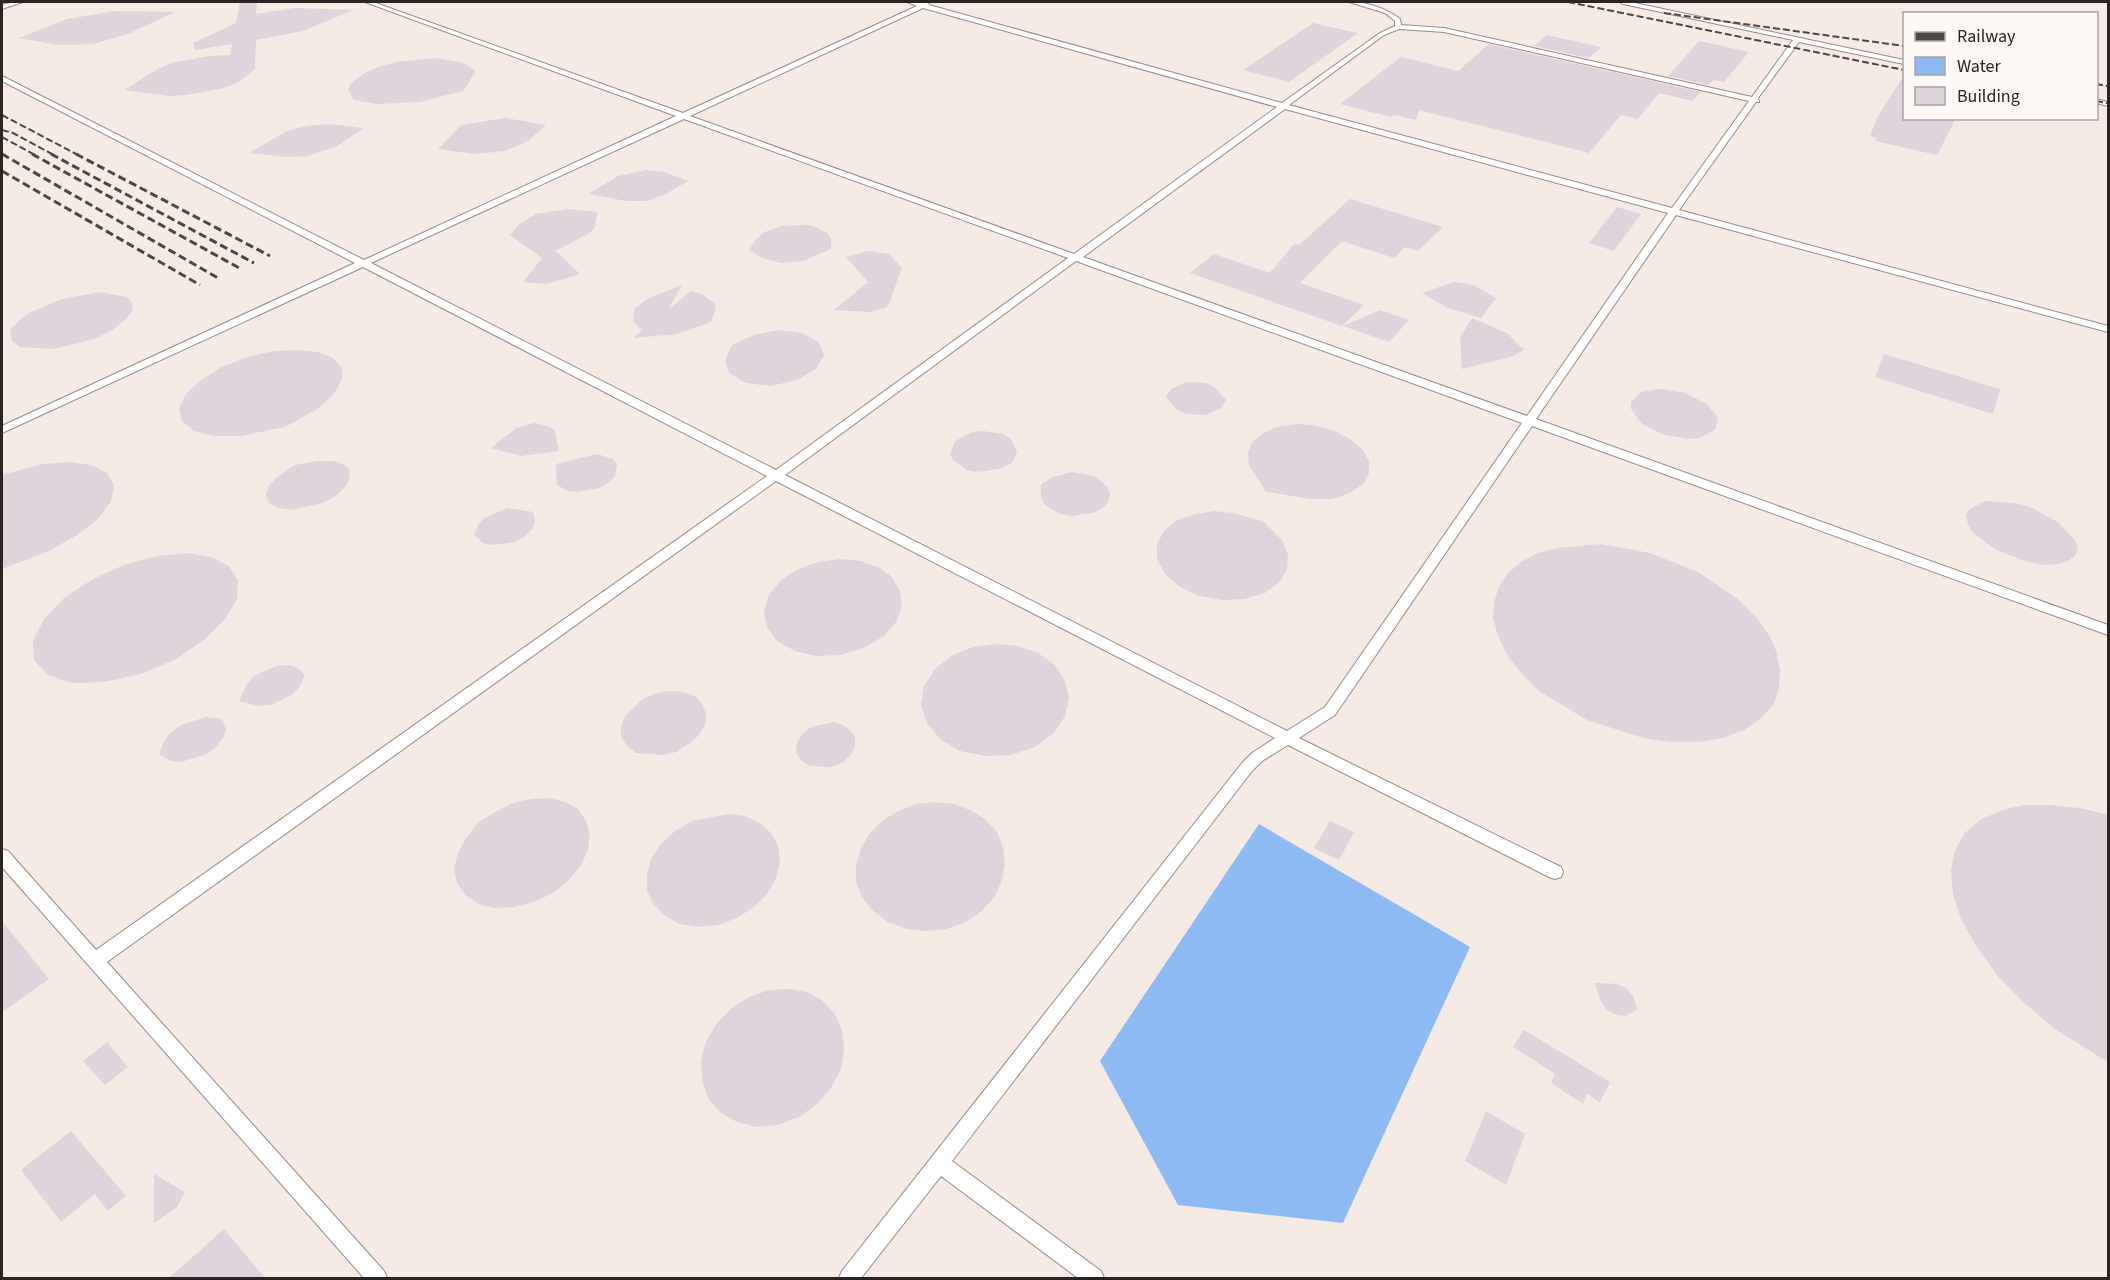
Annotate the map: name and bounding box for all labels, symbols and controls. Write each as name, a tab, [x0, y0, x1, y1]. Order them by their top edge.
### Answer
legend	[1903, 12, 2098, 120]
text: Railway	[1957, 24, 2016, 49]
text: Water	[1957, 54, 2001, 79]
text: Building	[1957, 84, 2020, 109]

